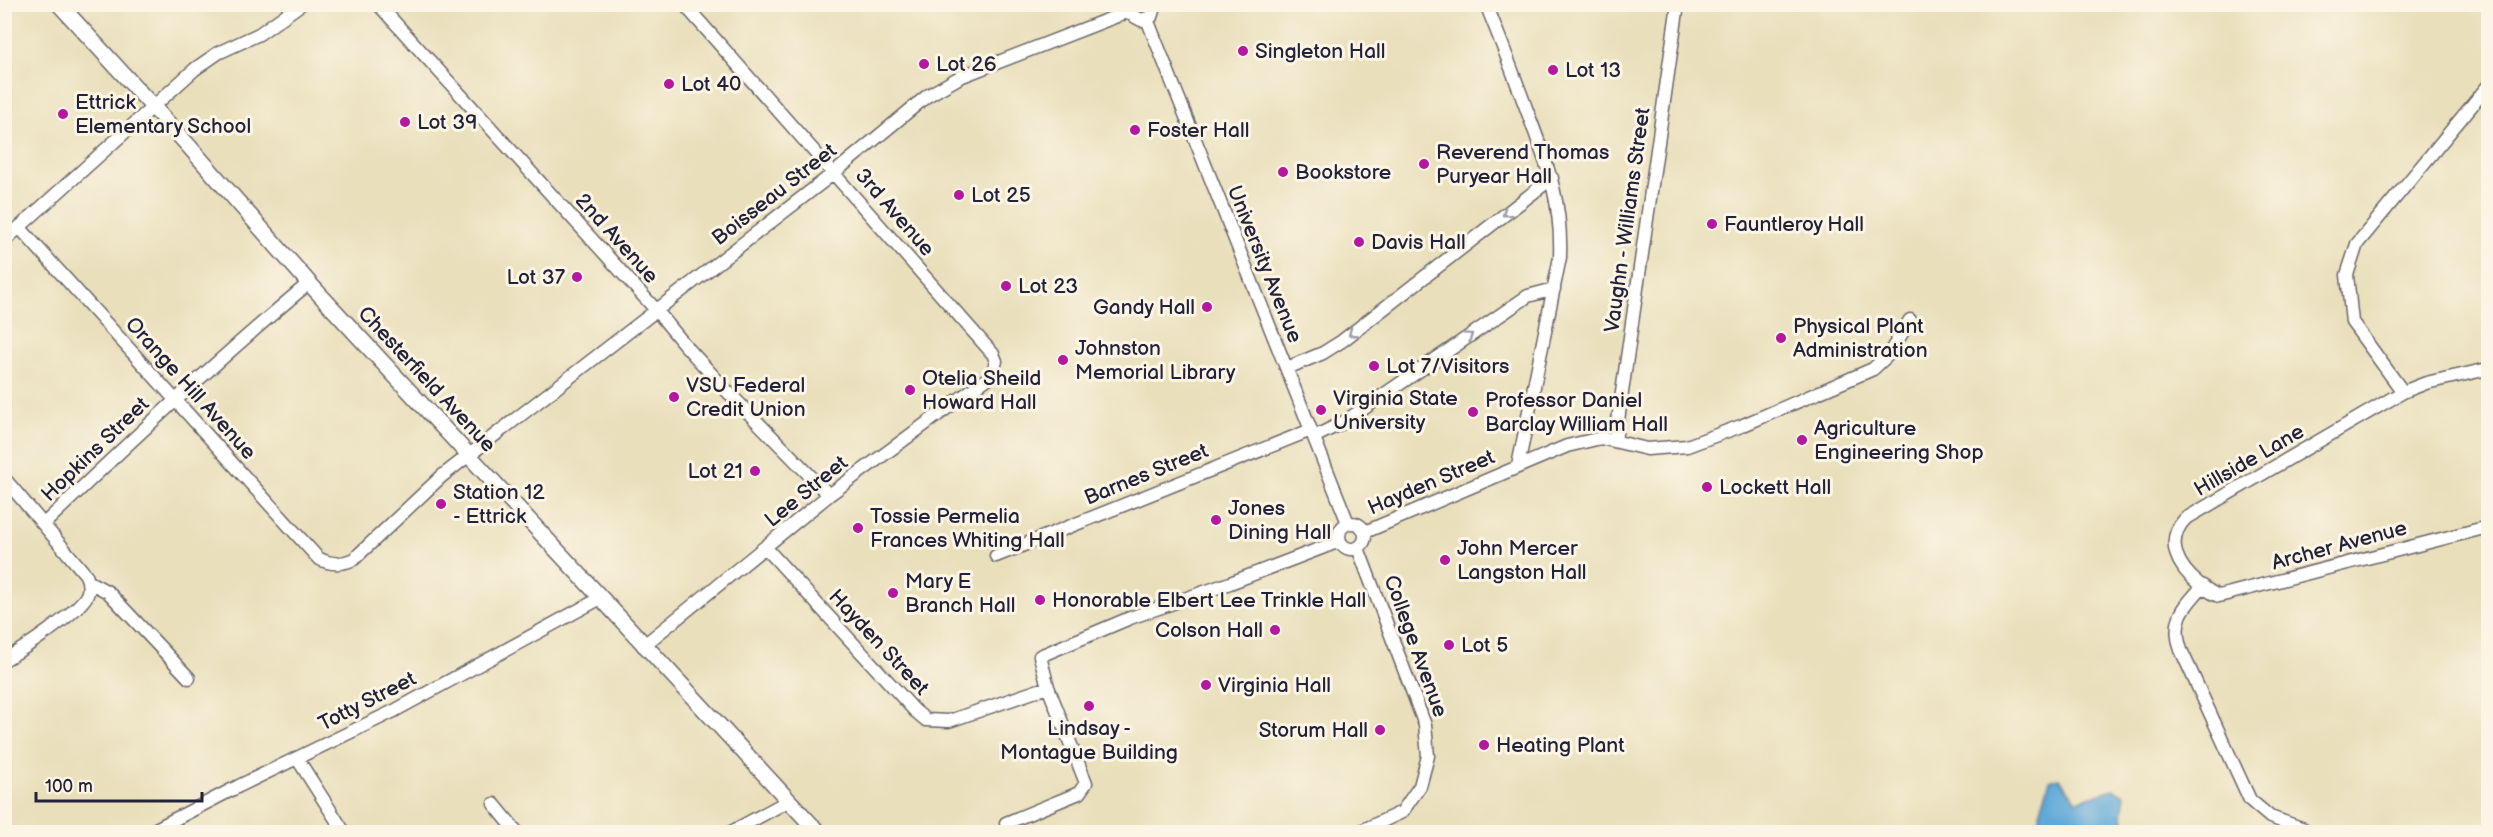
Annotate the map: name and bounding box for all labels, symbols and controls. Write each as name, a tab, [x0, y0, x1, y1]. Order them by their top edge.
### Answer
place label: Singleton Hall	[1255, 39, 1385, 64]
marker: Singleton Hall	[1236, 44, 1250, 58]
place label: Lot 26	[936, 52, 997, 77]
marker: Lot 26	[917, 57, 931, 71]
place label: Lot 13	[1565, 58, 1621, 83]
marker: Lot 13	[1546, 63, 1560, 77]
place label: Lot 40	[681, 72, 741, 97]
marker: Lot 40	[662, 77, 676, 91]
place label: Ettrick Elementary School	[75, 90, 251, 139]
street label: Vaughn - Williams Street	[1599, 105, 1656, 334]
marker: Ettrick Elementary School	[56, 107, 70, 121]
place label: Lot 39	[417, 110, 477, 135]
marker: Lot 39	[398, 115, 412, 129]
place label: Foster Hall	[1147, 118, 1249, 143]
marker: Foster Hall	[1128, 123, 1142, 137]
street label: Boisseau Street	[707, 138, 842, 251]
place label: Reverend Thomas Puryear Hall	[1436, 140, 1609, 189]
marker: Reverend Thomas Puryear Hall	[1417, 157, 1431, 171]
place label: Bookstore	[1295, 160, 1391, 185]
street label: 3rd Avenue	[850, 163, 940, 261]
marker: Bookstore	[1276, 165, 1290, 179]
street label: University Avenue	[1222, 182, 1307, 346]
place label: Lot 25	[971, 183, 1031, 208]
street label: 2nd Avenue	[570, 188, 664, 288]
marker: Lot 25	[952, 188, 966, 202]
one-way arrow	[1501, 206, 1512, 217]
place label: Fauntleroy Hall	[1724, 212, 1864, 237]
marker: Fauntleroy Hall	[1705, 217, 1719, 231]
place label: Davis Hall	[1371, 230, 1466, 255]
marker: Davis Hall	[1352, 235, 1366, 249]
place label: Lot 37	[507, 265, 566, 290]
marker: Lot 37	[570, 270, 584, 284]
place label: Lot 23	[1018, 274, 1078, 299]
marker: Lot 23	[999, 279, 1013, 293]
place label: Gandy Hall	[1093, 295, 1195, 320]
marker: Gandy Hall	[1200, 300, 1214, 314]
street label: Chesterfield Avenue	[352, 301, 501, 458]
street label: Orange Hill Avenue	[120, 312, 261, 465]
place label: Physical Plant Administration	[1793, 314, 1928, 363]
one-way arrow	[1347, 326, 1358, 337]
marker: Physical Plant Administration	[1774, 331, 1788, 345]
one-way arrow	[1462, 333, 1473, 344]
place label: Johnston Memorial Library	[1075, 336, 1236, 385]
marker: Johnston Memorial Library	[1056, 353, 1070, 367]
place label: Lot 7/Visitors	[1386, 354, 1509, 379]
marker: Lot 7/Visitors	[1367, 359, 1381, 373]
place label: Otelia Sheild Howard Hall	[922, 366, 1041, 415]
place label: VSU Federal Credit Union	[686, 373, 806, 422]
marker: Otelia Sheild Howard Hall	[903, 383, 917, 397]
place label: Virginia State University	[1333, 386, 1458, 435]
place label: Professor Daniel Barclay William Hall	[1485, 388, 1668, 437]
marker: VSU Federal Credit Union	[667, 390, 681, 404]
street label: Hopkins Street	[36, 391, 155, 507]
marker: Virginia State University	[1314, 403, 1328, 417]
marker: Professor Daniel Barclay William Hall	[1466, 405, 1480, 419]
place label: Agriculture Engineering Shop	[1814, 416, 1984, 465]
street label: Hillside Lane	[2190, 419, 2309, 502]
marker: Agriculture Engineering Shop	[1795, 433, 1809, 447]
street label: Barnes Street	[1081, 438, 1212, 511]
street label: Hayden Street	[1364, 444, 1499, 520]
street label: Lee Street	[760, 450, 853, 532]
place label: Lot 21	[688, 459, 743, 484]
marker: Lot 21	[748, 464, 762, 478]
place label: Lockett Hall	[1719, 475, 1831, 500]
place label: Station 12 - Ettrick	[453, 480, 545, 529]
marker: Lockett Hall	[1700, 480, 1714, 494]
place label: Jones Dining Hall	[1228, 496, 1331, 545]
marker: Station 12 - Ettrick	[434, 497, 448, 511]
place label: Tossie Permelia Frances Whiting Hall	[870, 504, 1065, 553]
marker: Jones Dining Hall	[1209, 513, 1223, 527]
street label: Archer Avenue	[2269, 515, 2409, 576]
marker: Tossie Permelia Frances Whiting Hall	[851, 521, 865, 535]
place label: John Mercer Langston Hall	[1457, 536, 1587, 585]
marker: John Mercer Langston Hall	[1438, 553, 1452, 567]
place label: Mary E Branch Hall	[905, 569, 1015, 618]
street label: College Avenue	[1378, 572, 1453, 721]
street label: Hayden Street	[823, 584, 934, 701]
marker: Mary E Branch Hall	[886, 586, 900, 600]
place label: Honorable Elbert Lee Trinkle Hall	[1052, 588, 1366, 613]
marker: Honorable Elbert Lee Trinkle Hall	[1033, 593, 1047, 607]
place label: Colson Hall	[1155, 618, 1263, 643]
marker: Colson Hall	[1268, 623, 1282, 637]
place label: Lot 5	[1461, 633, 1508, 658]
marker: Lot 5	[1442, 638, 1456, 652]
street label: Totty Street	[314, 666, 421, 737]
place label: Virginia Hall	[1218, 673, 1331, 698]
marker: Virginia Hall	[1199, 678, 1213, 692]
marker: Lindsay - Montague Building	[1082, 699, 1096, 713]
place label: Lindsay - Montague Building	[1000, 716, 1178, 765]
place label: Storum Hall	[1259, 718, 1368, 743]
marker: Storum Hall	[1373, 723, 1387, 737]
place label: Heating Plant	[1496, 733, 1625, 758]
marker: Heating Plant	[1477, 738, 1491, 752]
scale bar	[36, 765, 202, 803]
text: 100 m	[45, 776, 93, 797]

